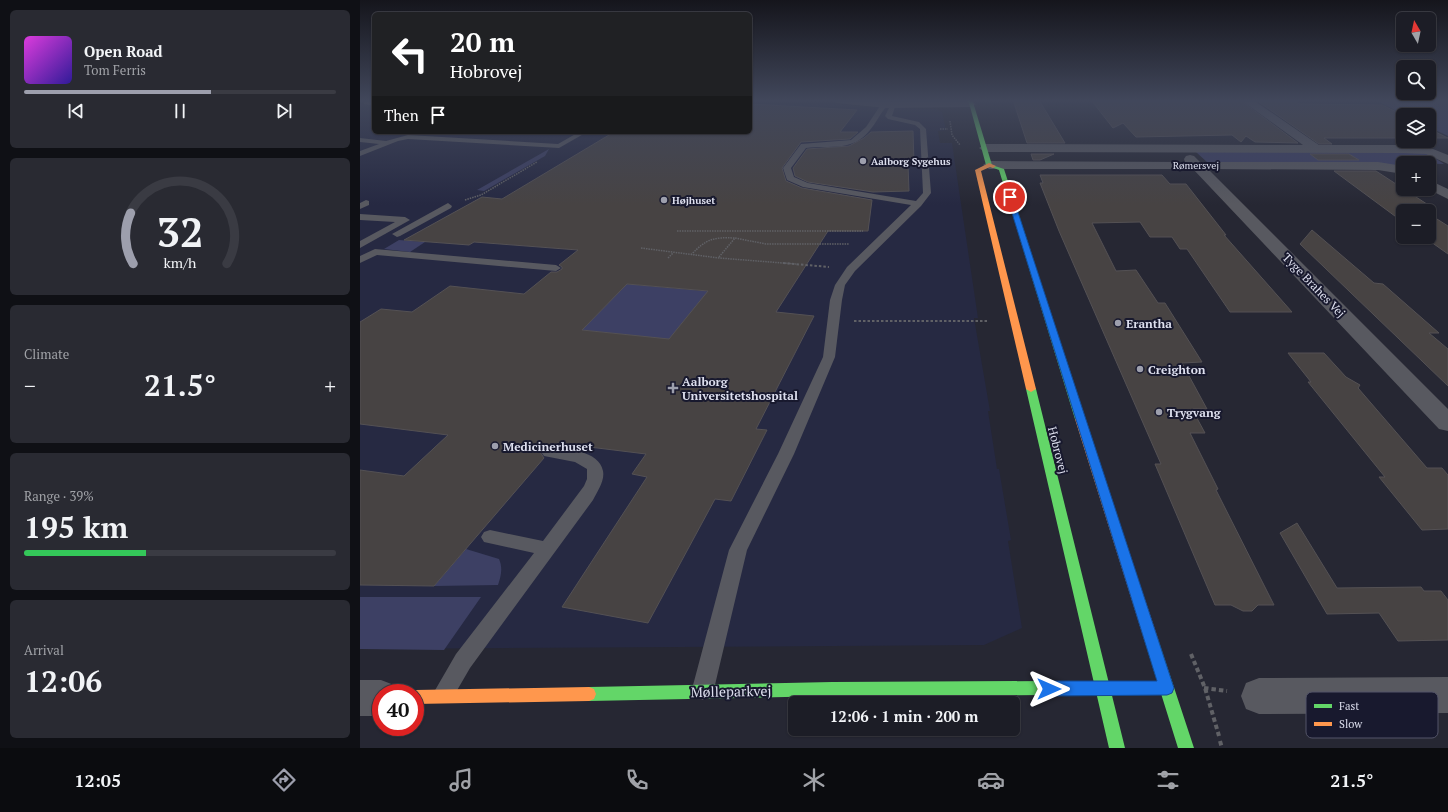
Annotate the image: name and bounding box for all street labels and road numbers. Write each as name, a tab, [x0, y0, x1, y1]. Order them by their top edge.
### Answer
street label: Rømersvej	[1173, 159, 1219, 172]
street label: Tyge Brahes Vej	[1279, 250, 1349, 320]
street label: Hobrovej	[1045, 425, 1071, 475]
street label: Mølleparkvej	[690, 681, 772, 701]

